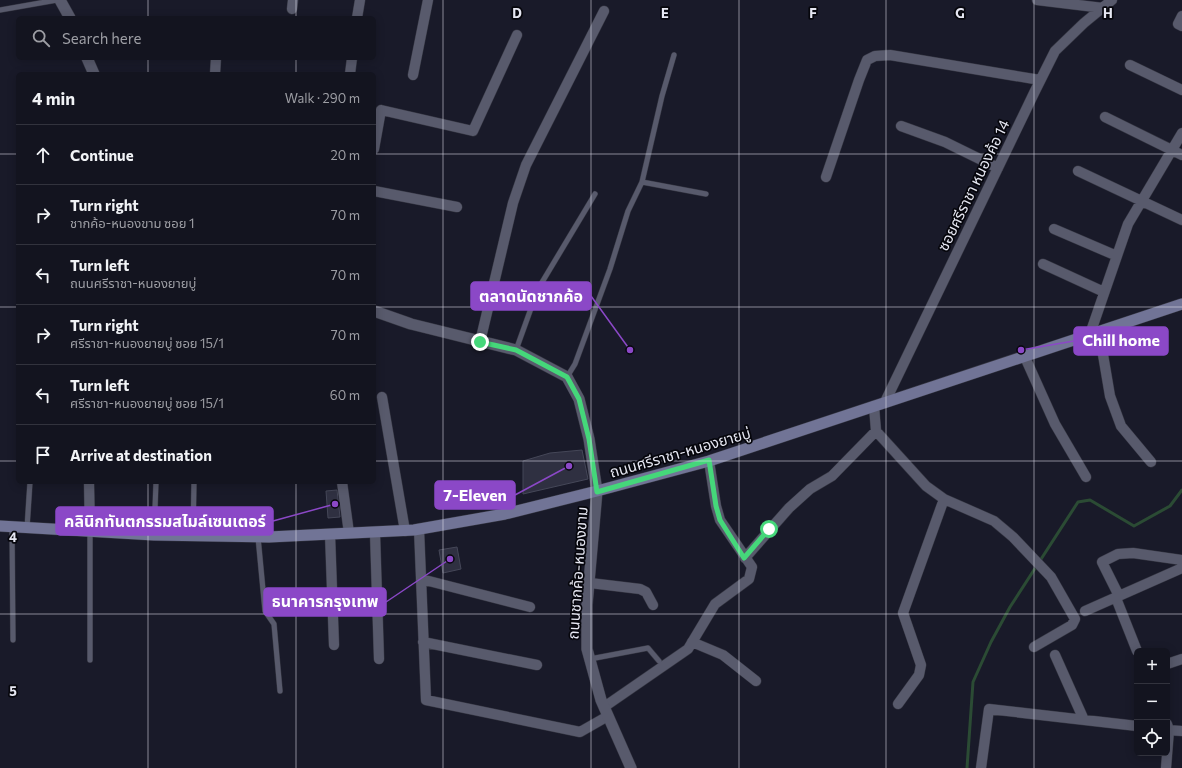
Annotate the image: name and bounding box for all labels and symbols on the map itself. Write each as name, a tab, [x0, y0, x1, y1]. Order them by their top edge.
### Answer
text: D	[512, 5, 522, 21]
text: E	[661, 5, 669, 21]
text: F	[809, 5, 817, 21]
text: G	[955, 5, 965, 21]
text: H	[1103, 5, 1113, 21]
street label: ซอยศรีราชา หนองค้อ 14	[933, 116, 1013, 254]
callout: ตลาดนัดชากค้อ	[471, 282, 591, 310]
text: ตลาดนัดชากค้อ	[479, 286, 583, 305]
callout: Chill home	[1074, 327, 1168, 355]
text: Chill home	[1082, 330, 1160, 349]
route end	[471, 333, 489, 351]
street label: ถนนศรีราชา-หนองยายบู่	[607, 423, 753, 482]
callout: 7-Eleven	[435, 481, 515, 509]
text: 7-Eleven	[443, 485, 507, 504]
street label: ถนนชากค้อ-หนองขาม	[563, 506, 591, 640]
callout: คลินิกทันตกรรมสไมล์เซนเตอร์	[56, 507, 273, 535]
text: คลินิกทันตกรรมสไมล์เซนเตอร์	[64, 511, 266, 530]
route start	[760, 520, 778, 538]
text: 4	[9, 529, 17, 545]
callout: ธนาคารกรุงเทพ	[264, 588, 386, 616]
text: ธนาคารกรุงเทพ	[272, 591, 379, 611]
text: 5	[9, 683, 17, 699]

